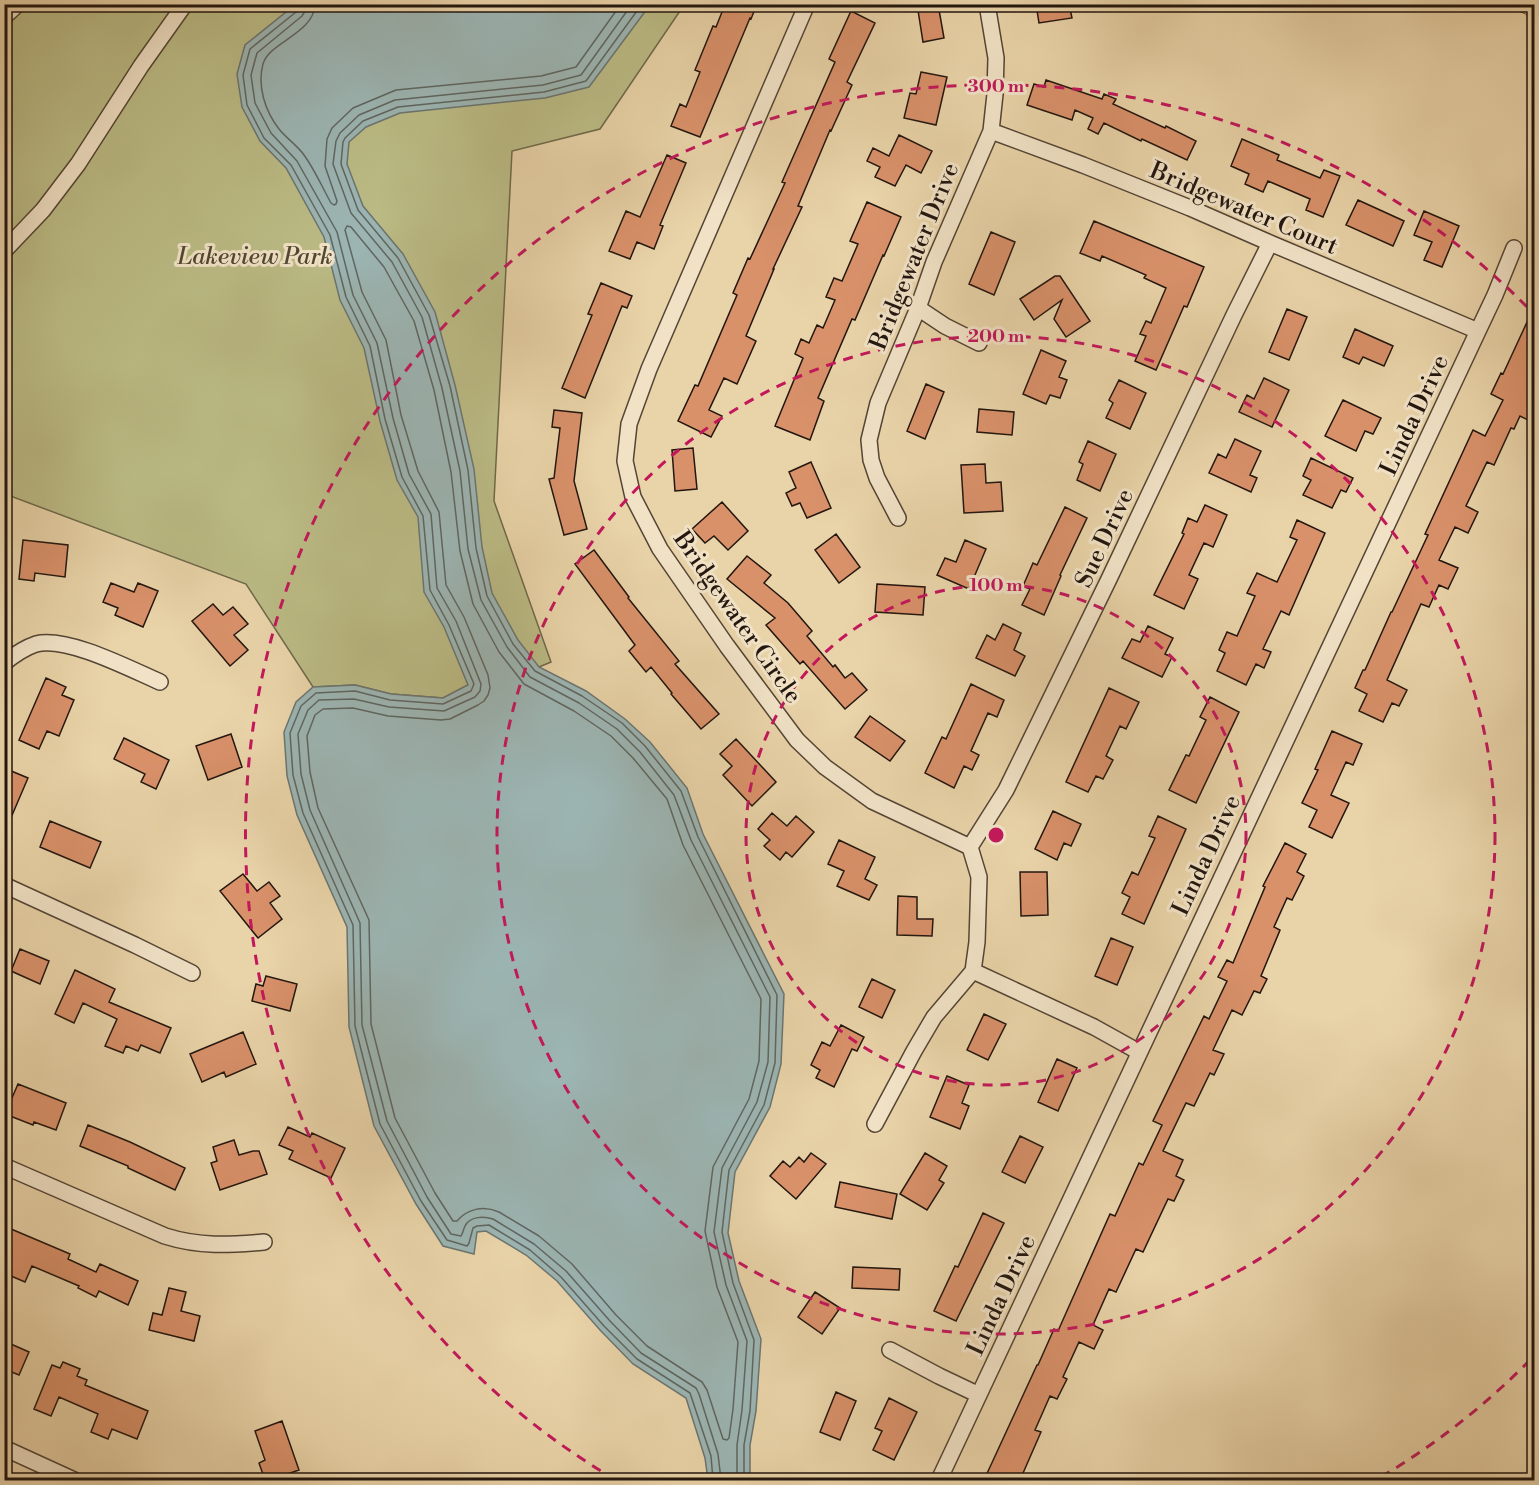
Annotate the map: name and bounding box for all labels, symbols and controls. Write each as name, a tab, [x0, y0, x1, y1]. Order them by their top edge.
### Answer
text: 300 m	[968, 75, 1025, 98]
street label: Bridgewater Court	[1144, 155, 1343, 262]
street label: Bridgewater Drive	[863, 158, 966, 355]
park label: Lakeview Park	[177, 242, 332, 272]
text: 200 m	[968, 325, 1025, 348]
street label: Linda Drive	[1374, 350, 1456, 481]
street label: Sue Drive	[1069, 484, 1141, 593]
street label: Bridgewater Circle	[666, 525, 808, 710]
text: 100 m	[969, 574, 1023, 597]
street label: Linda Drive	[1166, 790, 1248, 921]
centre of rings	[986, 825, 1006, 845]
street label: Linda Drive	[961, 1230, 1043, 1361]

